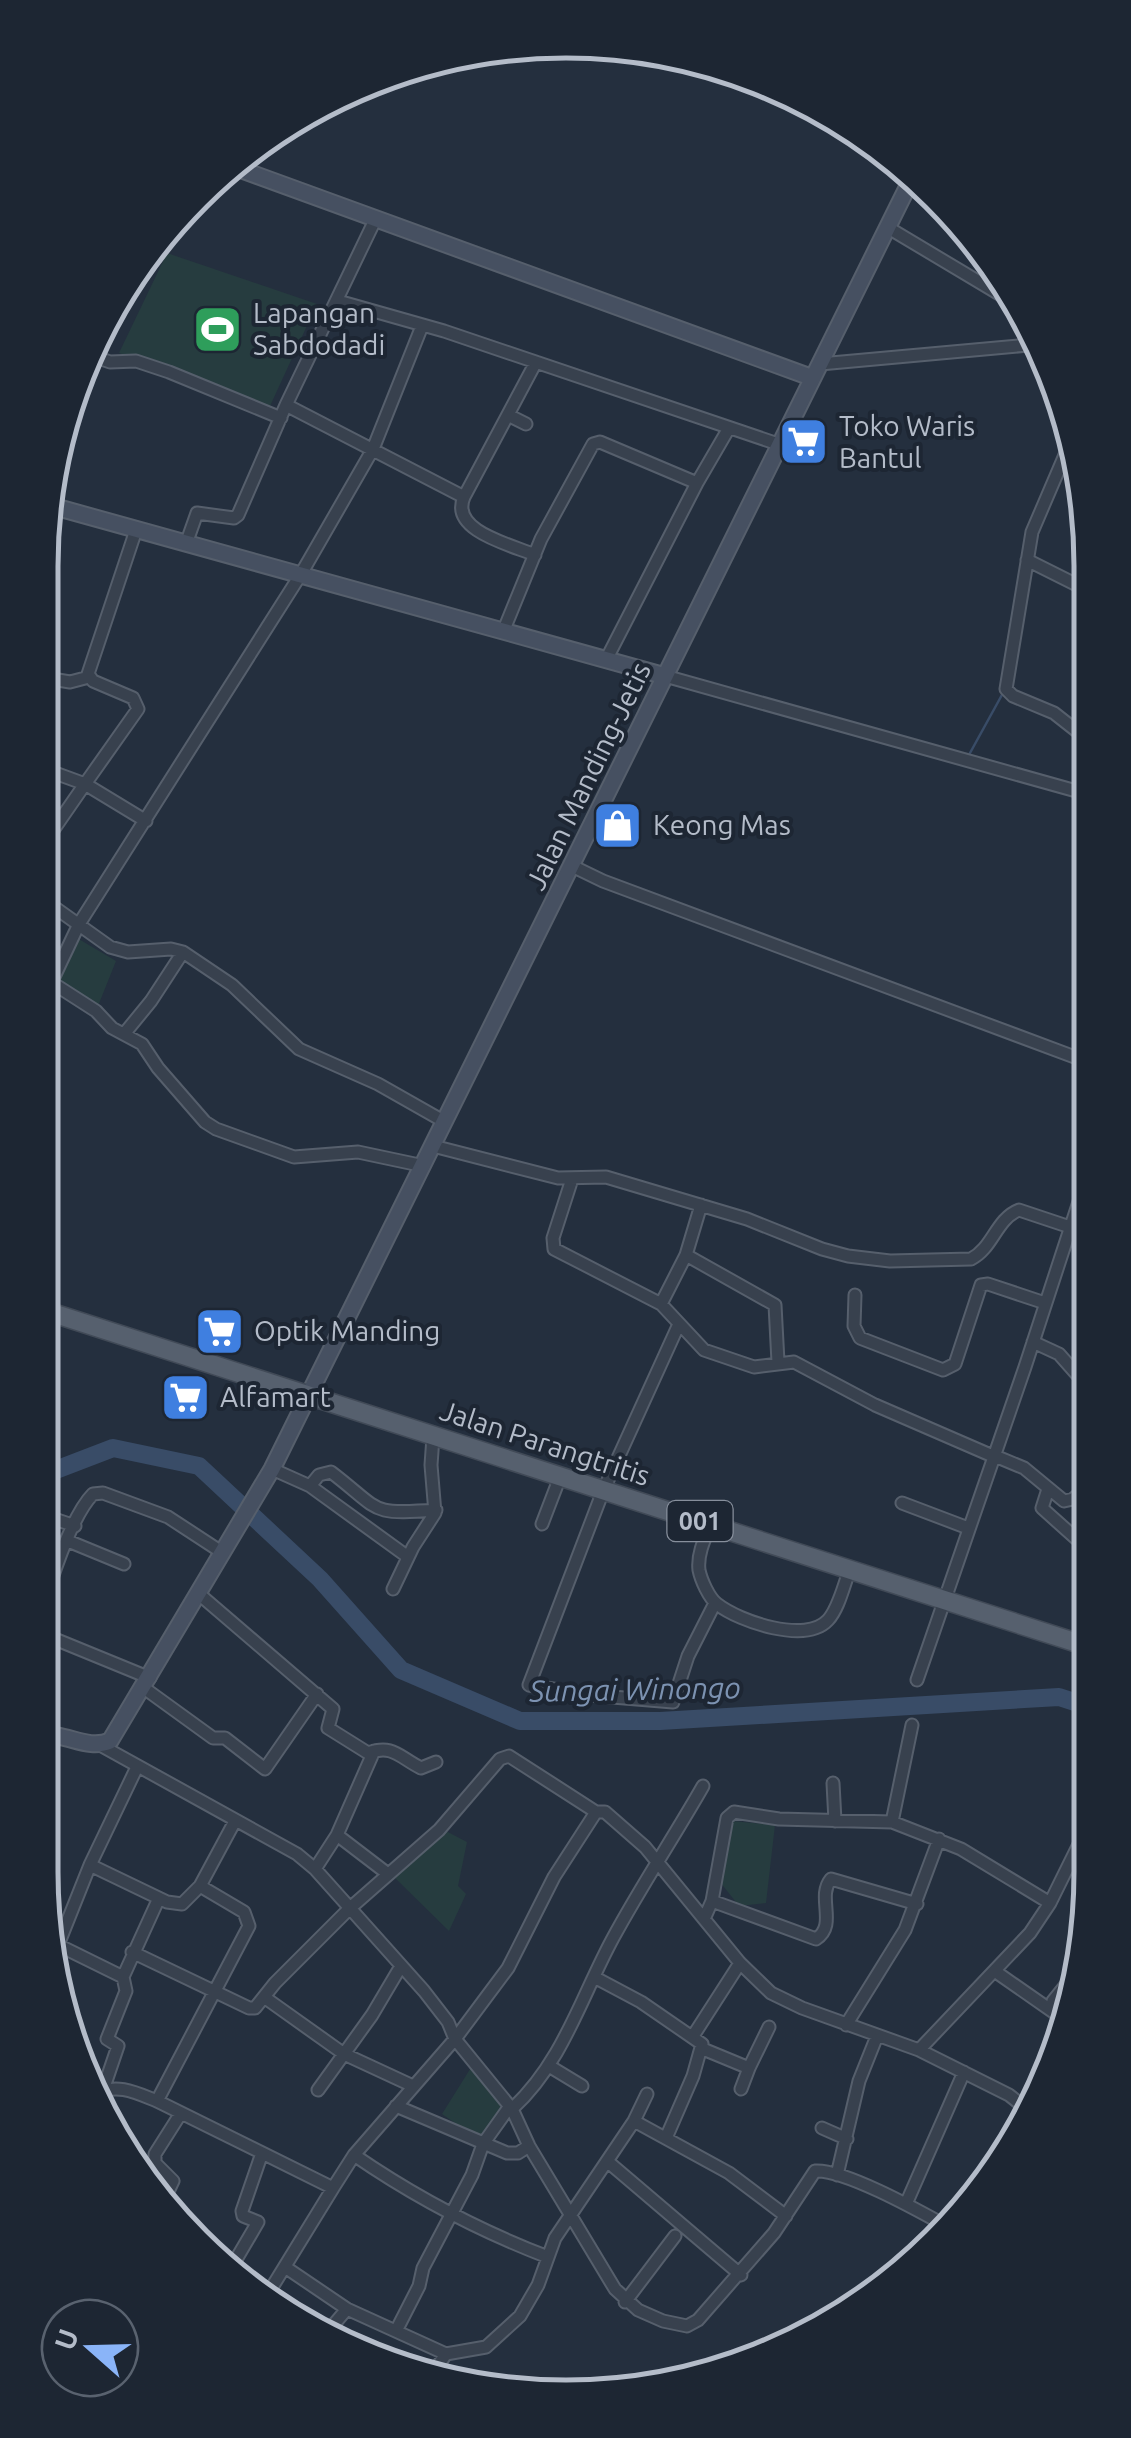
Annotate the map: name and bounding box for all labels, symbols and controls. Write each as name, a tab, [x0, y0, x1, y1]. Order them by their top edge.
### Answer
place label: Lapangan Sabdodadi	[253, 297, 385, 360]
sports icon: Lapangan Sabdodadi	[192, 303, 244, 355]
place label: Toko Waris Bantul	[839, 410, 975, 473]
supermarket icon: Toko Waris Bantul	[778, 416, 830, 468]
street label: Jalan Manding-Jetis	[519, 657, 656, 895]
shop icon: Keong Mas	[592, 799, 644, 851]
place label: Keong Mas	[653, 809, 791, 840]
supermarket icon: Optik Manding	[193, 1305, 245, 1357]
place label: Optik Manding	[254, 1315, 440, 1346]
supermarket icon: Alfamart	[159, 1371, 211, 1423]
place label: Alfamart	[220, 1381, 331, 1412]
street label: Jalan Parangtritis	[436, 1394, 654, 1491]
road number: 001	[668, 1501, 732, 1541]
water label: Sungai Winongo	[528, 1670, 741, 1708]
north arrow	[40, 2298, 140, 2398]
text: U	[48, 2325, 84, 2354]

